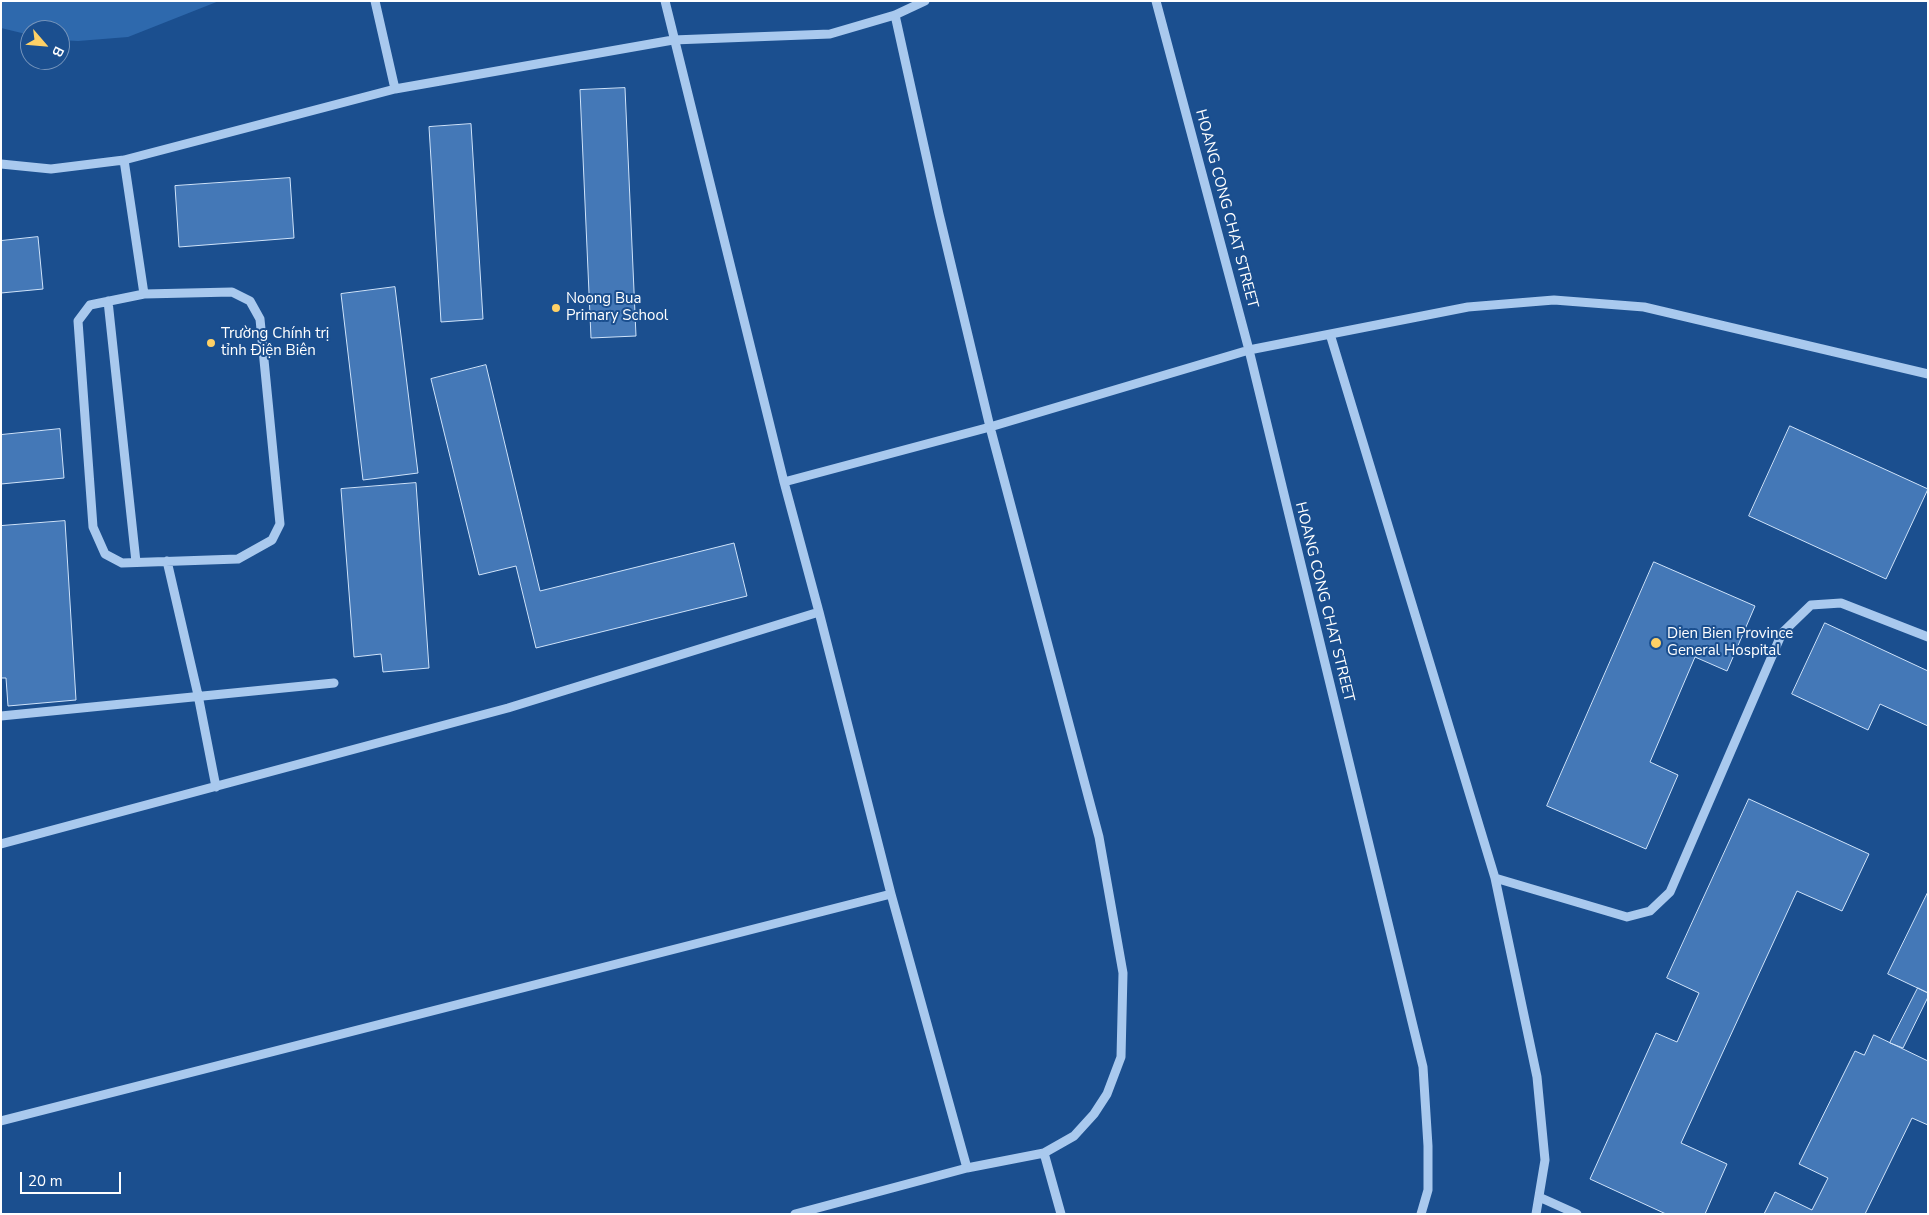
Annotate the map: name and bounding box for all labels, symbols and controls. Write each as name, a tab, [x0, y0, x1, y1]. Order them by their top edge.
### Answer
north arrow	[20, 20, 70, 70]
text: B	[47, 43, 69, 60]
street label: HOANG CONG CHAT STREET	[1191, 108, 1261, 310]
place label: Noong Bua Primary School	[566, 290, 668, 325]
marker: Noong Bua Primary School	[550, 302, 562, 314]
place label: Trường Chính trị tỉnh Điện Biên	[221, 325, 329, 360]
marker: Trường Chính trị tỉnh Điện Biên	[205, 337, 217, 349]
street label: HOANG CONG CHAT STREET	[1290, 500, 1358, 704]
place label: Dien Bien Province General Hospital	[1667, 625, 1793, 660]
marker: Dien Bien Province General Hospital	[1649, 636, 1663, 650]
scale bar	[22, 1162, 124, 1194]
text: 20 m	[28, 1171, 63, 1191]

